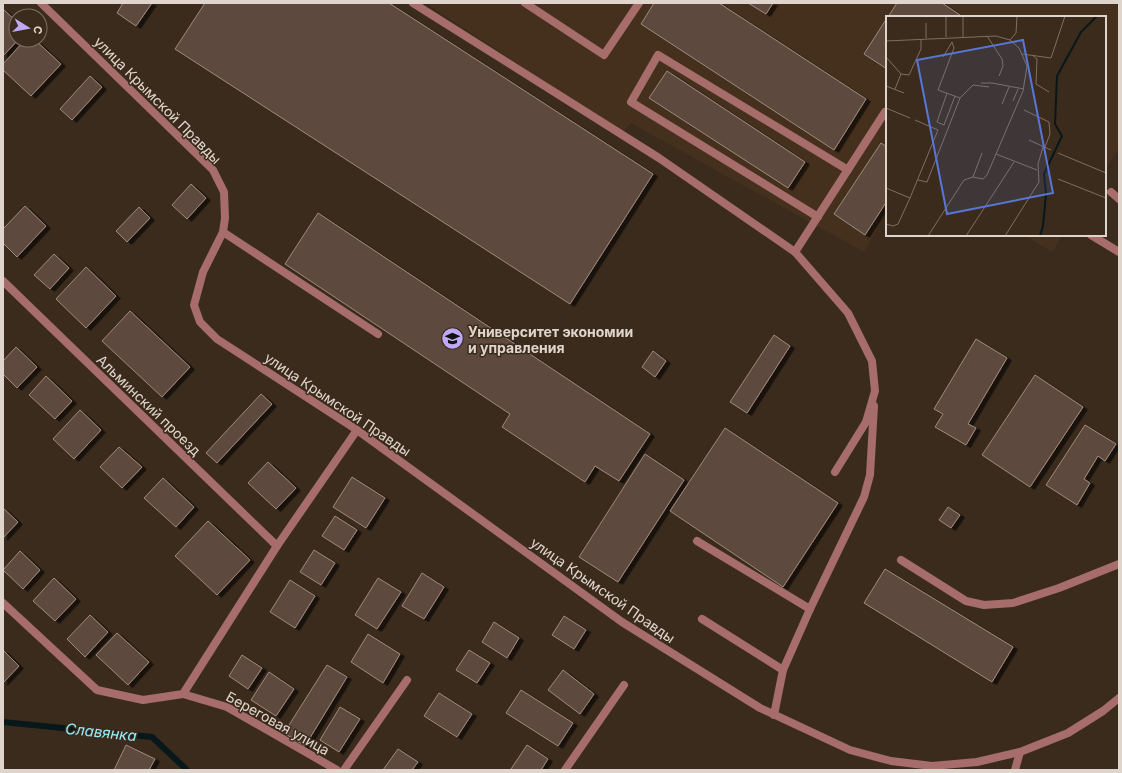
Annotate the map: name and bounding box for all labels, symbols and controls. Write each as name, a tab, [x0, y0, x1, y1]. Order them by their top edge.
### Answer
north arrow	[8, 8, 48, 48]
inset map	[886, 16, 1106, 236]
text: С	[30, 25, 45, 35]
street label: улица Крымской Правды	[91, 33, 225, 167]
place label: Университет экономии и управления	[468, 323, 633, 356]
school or university icon: Университет экономии и управления	[439, 326, 465, 352]
street label: улица Крымской Правды	[262, 349, 414, 459]
street label: Альминский проезд	[93, 351, 205, 459]
street label: улица Крымской Правды	[527, 534, 679, 646]
street label: Береговая улица	[223, 688, 333, 758]
water label: Славянка	[64, 719, 138, 745]

